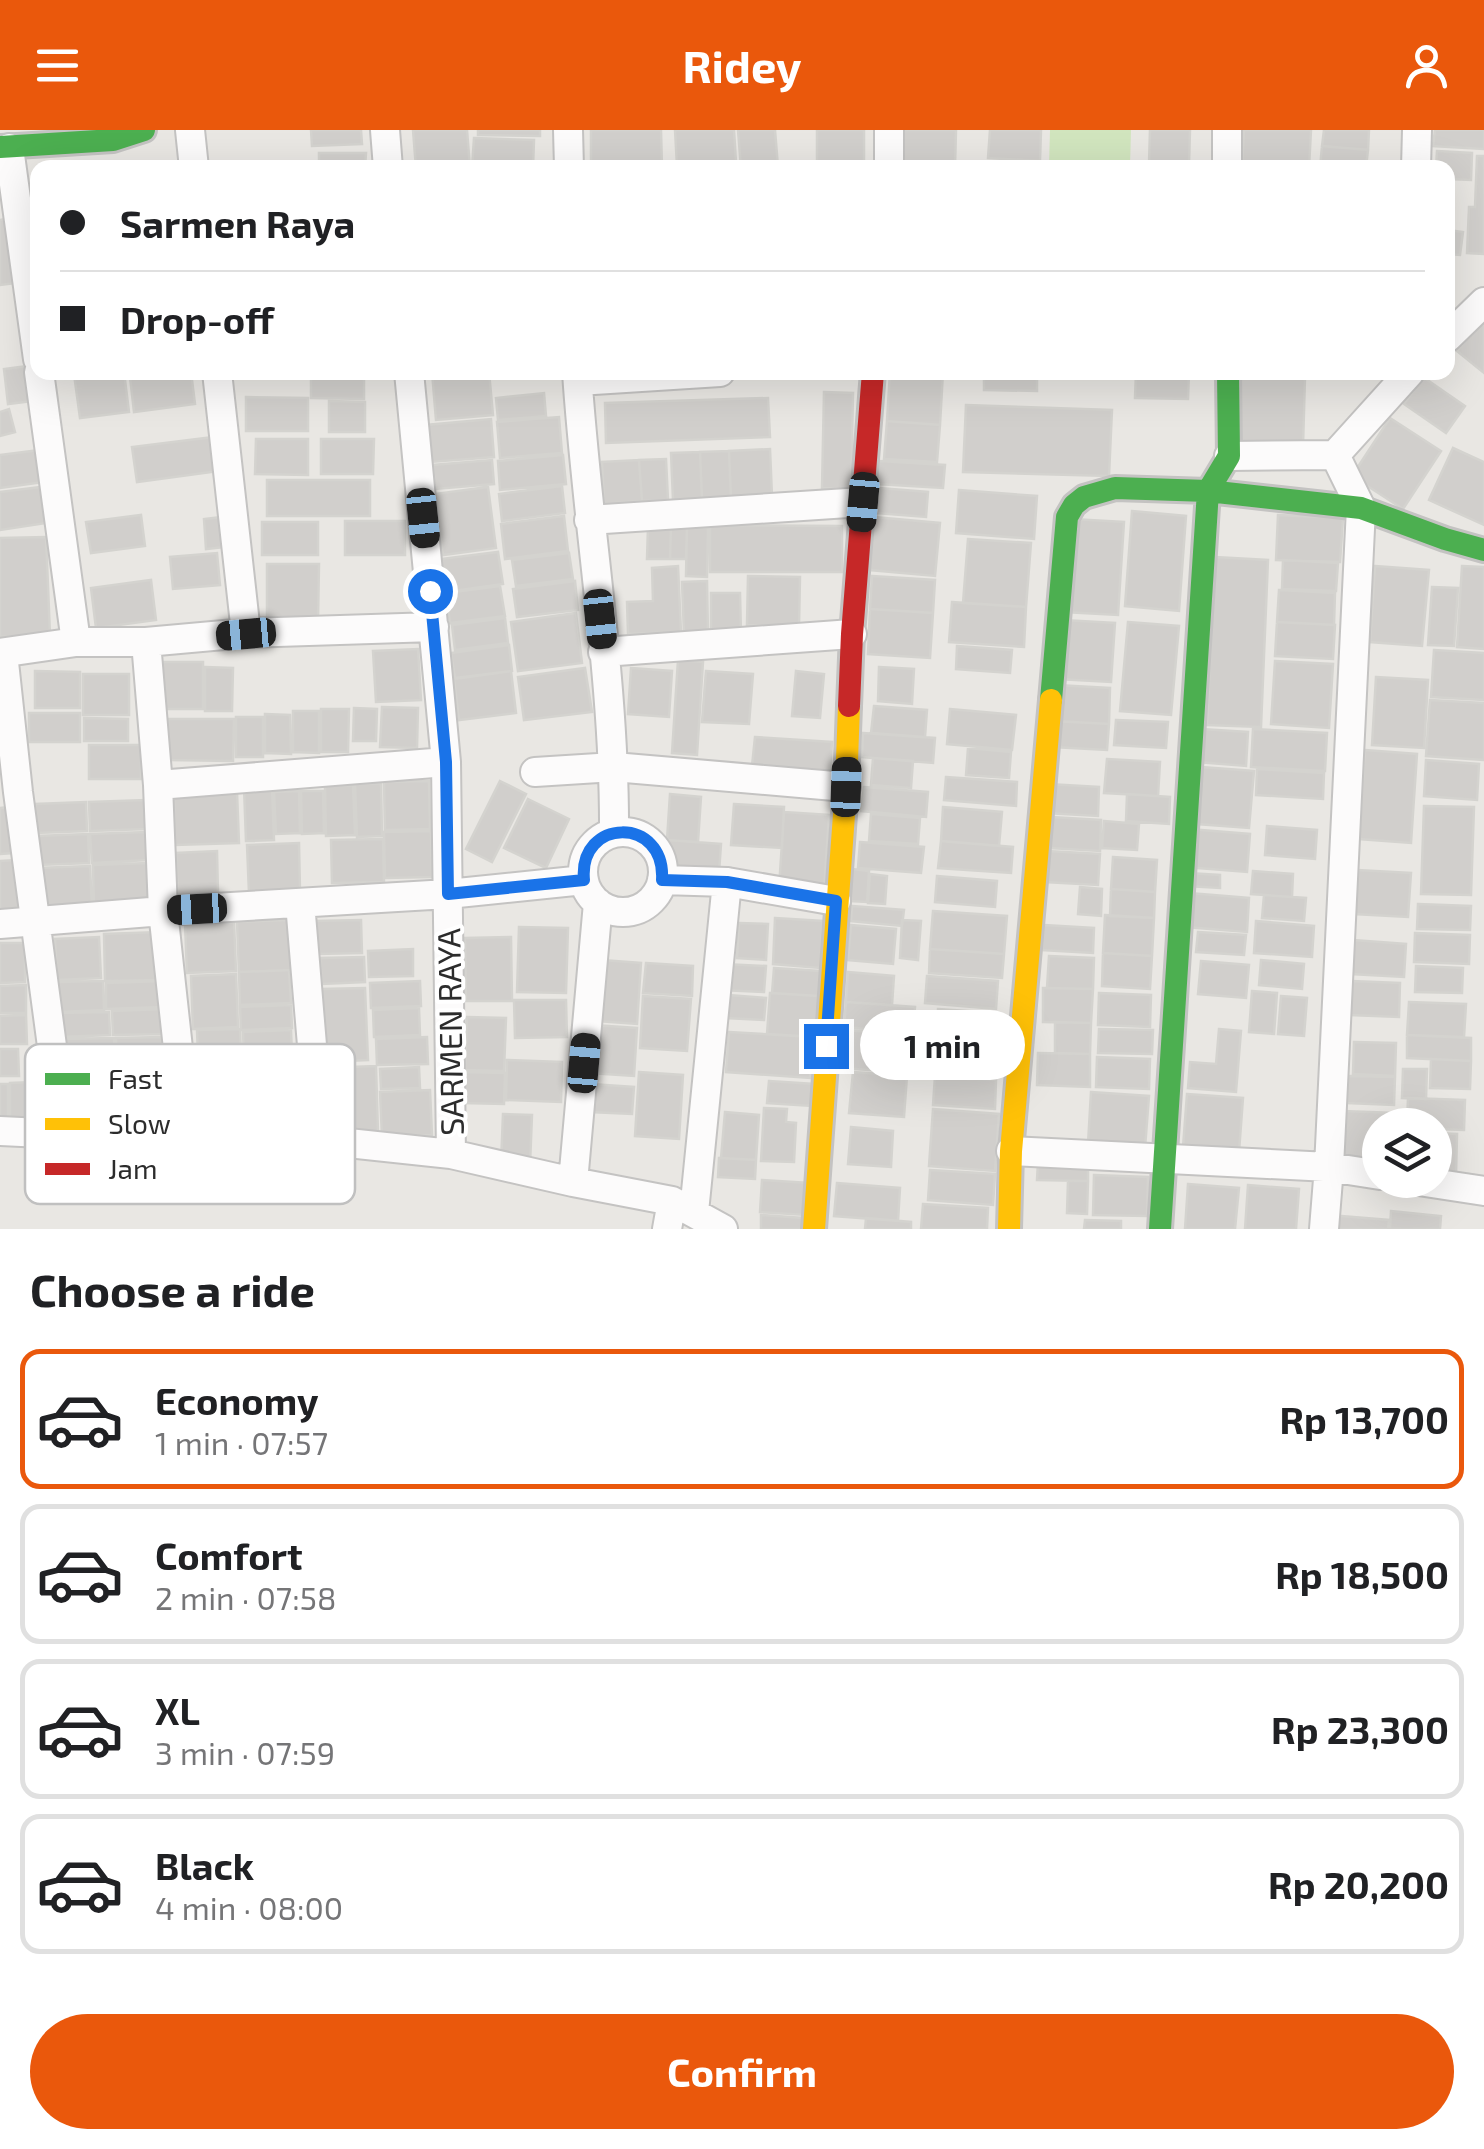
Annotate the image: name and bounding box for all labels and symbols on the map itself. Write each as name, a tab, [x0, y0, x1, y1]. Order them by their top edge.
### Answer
car	[845, 471, 881, 533]
car	[405, 487, 441, 549]
route start	[408, 569, 453, 614]
car	[582, 588, 618, 650]
car	[215, 616, 277, 652]
car	[830, 756, 862, 818]
car	[166, 892, 228, 926]
street label: SARMEN RAYA	[428, 928, 470, 1136]
callout: 1 min	[861, 1011, 1026, 1081]
route end	[804, 1024, 849, 1069]
car	[566, 1032, 602, 1094]
legend	[25, 1044, 355, 1204]
text: Fast	[108, 1061, 163, 1095]
text: Slow	[108, 1106, 171, 1140]
text: Jam	[108, 1151, 157, 1185]

